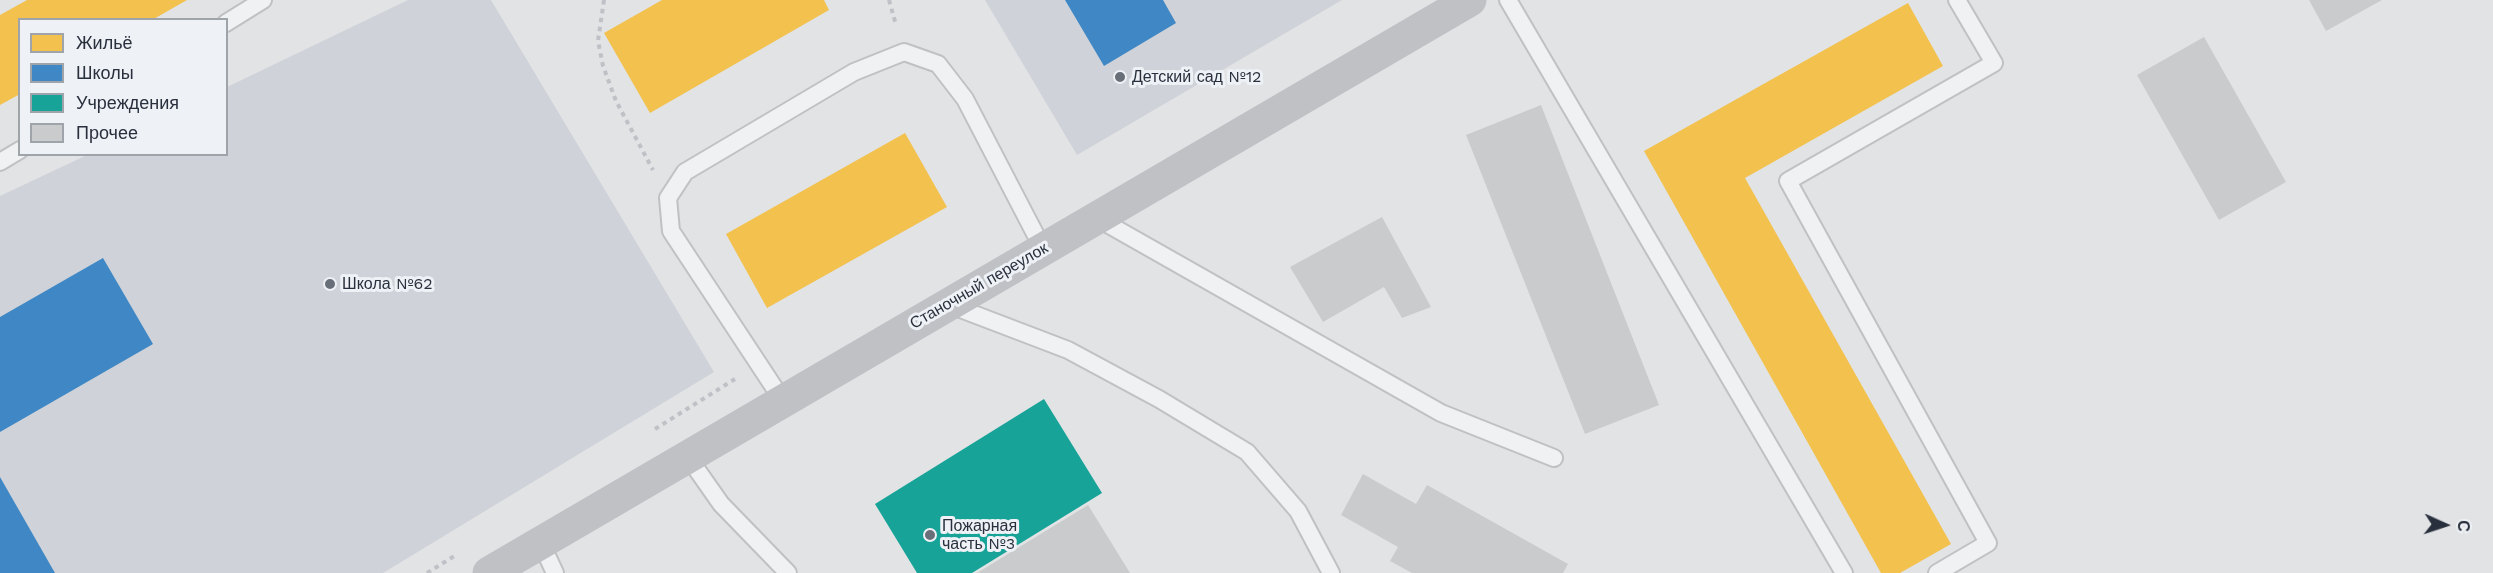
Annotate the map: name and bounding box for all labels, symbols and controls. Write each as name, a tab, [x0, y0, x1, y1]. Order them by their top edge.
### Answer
legend	[18, 18, 228, 156]
text: Жильё	[76, 32, 133, 53]
text: Школы	[76, 62, 134, 83]
place label: Детский сад №12	[1132, 67, 1261, 87]
marker: Детский сад №12	[1113, 70, 1127, 84]
text: Учреждения	[76, 92, 179, 113]
text: Прочее	[76, 122, 138, 143]
street label: Станочный переулок	[907, 239, 1051, 333]
place label: Школа №62	[342, 274, 433, 294]
marker: Школа №62	[323, 277, 337, 291]
north arrow	[2415, 495, 2475, 555]
place label: Пожарная часть №3	[942, 516, 1017, 554]
text: С	[2454, 520, 2473, 532]
marker: Пожарная часть №3	[923, 528, 937, 542]

